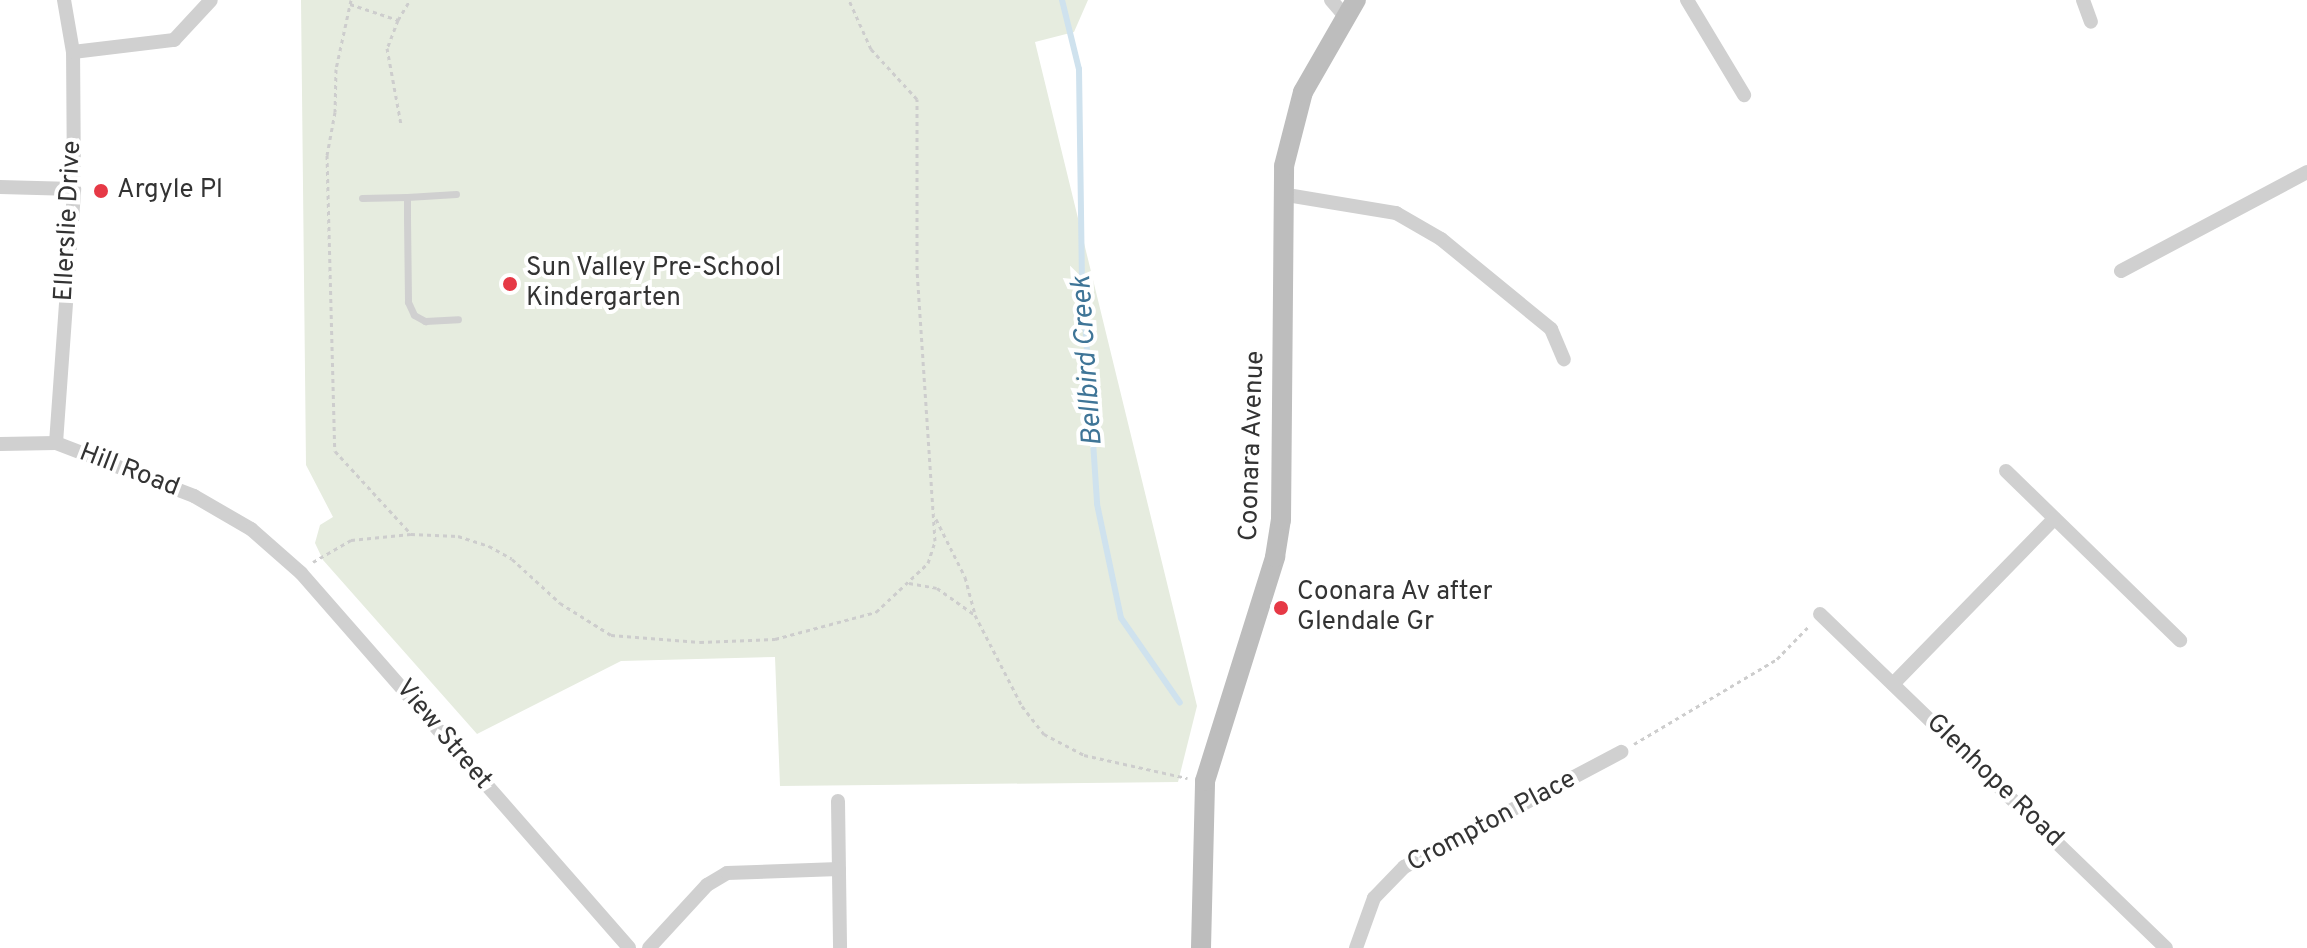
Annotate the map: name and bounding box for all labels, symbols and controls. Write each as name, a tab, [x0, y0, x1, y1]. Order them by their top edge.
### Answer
street label: Ellerslie Drive	[49, 140, 89, 302]
place label: Argyle Pl	[117, 175, 223, 207]
marker: Argyle Pl	[92, 182, 110, 200]
place label: Sun Valley Pre-School Kindergarten	[526, 253, 782, 314]
marker: Sun Valley Pre-School Kindergarten	[501, 275, 519, 293]
water label: Bellbird Creek	[1065, 275, 1111, 447]
street label: Coonara Avenue	[1234, 350, 1272, 542]
street label: Hill Road	[75, 438, 183, 504]
place label: Coonara Av after Glendale Gr	[1297, 577, 1494, 638]
marker: Coonara Av after Glendale Gr	[1272, 599, 1290, 617]
street label: View Street	[388, 674, 498, 796]
street label: Glenhope Road	[1919, 708, 2069, 854]
street label: Crompton Place	[1402, 764, 1582, 880]

